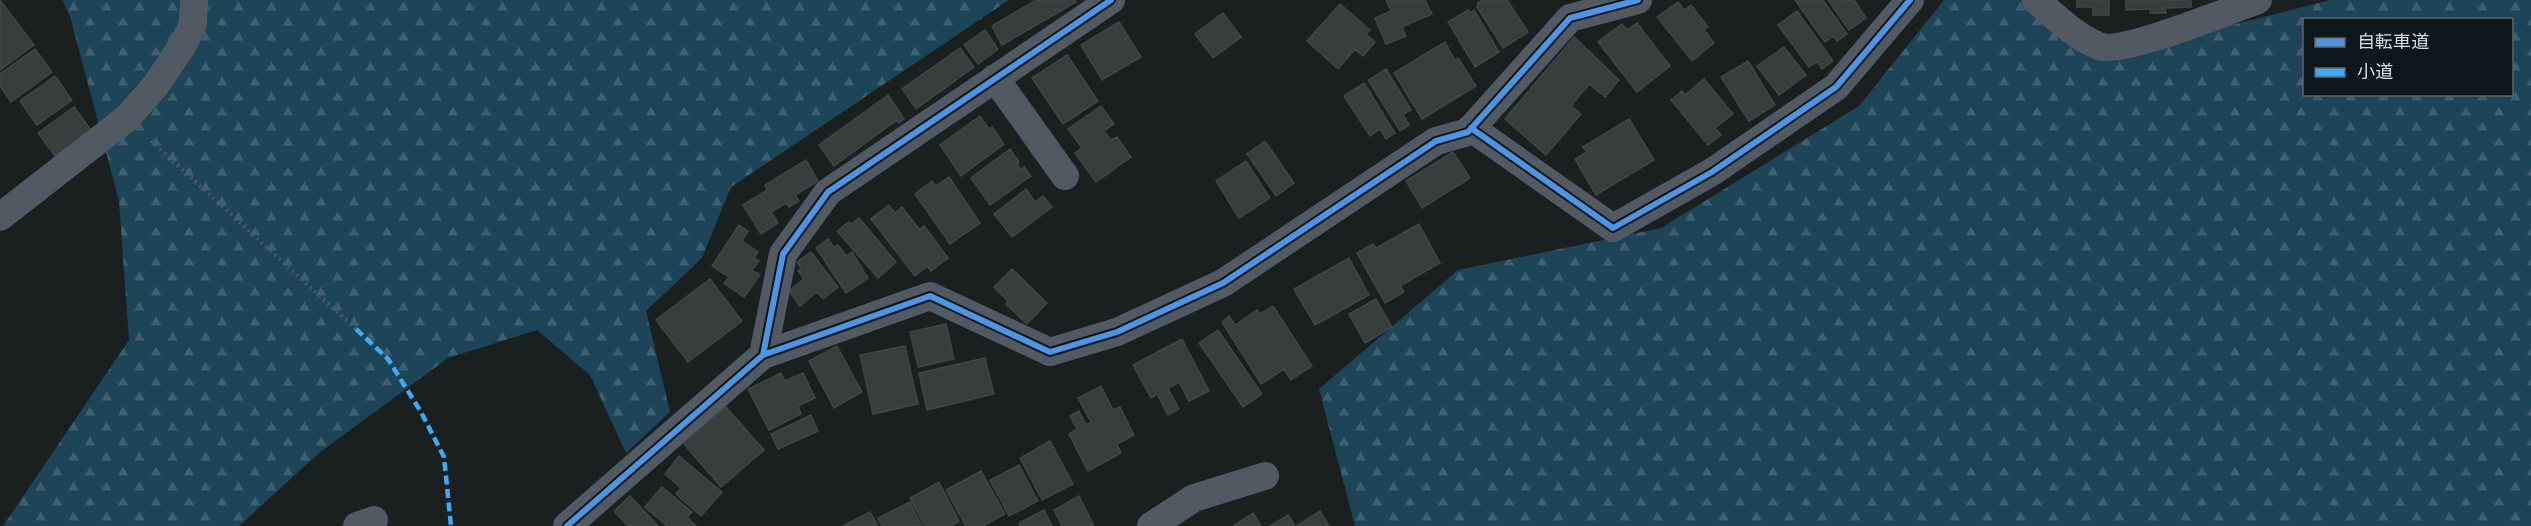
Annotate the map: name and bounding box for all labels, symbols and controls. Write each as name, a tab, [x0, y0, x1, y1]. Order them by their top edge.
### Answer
legend	[2303, 18, 2513, 96]
text: 自転車道	[2357, 29, 2429, 54]
text: 小道	[2357, 59, 2393, 84]

